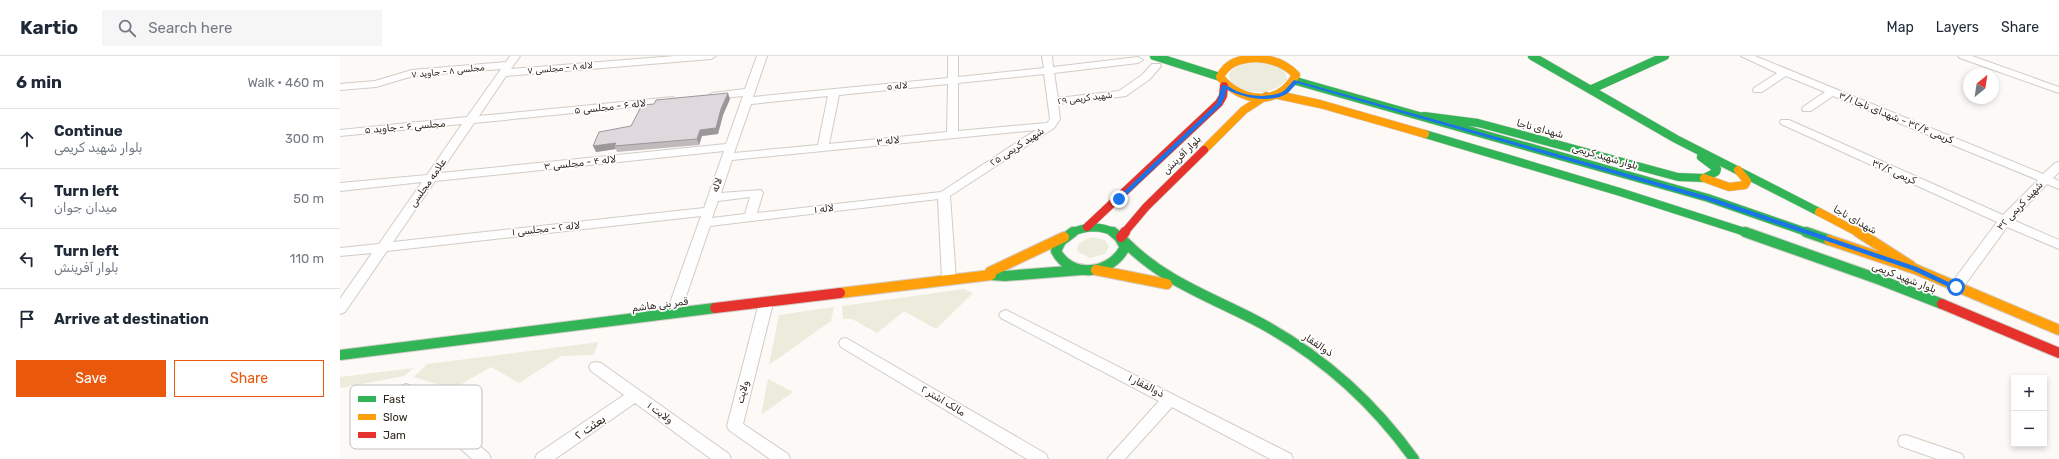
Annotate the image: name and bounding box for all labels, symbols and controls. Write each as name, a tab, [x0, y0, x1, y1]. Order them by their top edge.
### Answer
search box	[102, 10, 382, 46]
text: Kartio	[20, 16, 78, 39]
icon: search	[116, 17, 138, 39]
text: Search here	[148, 19, 232, 37]
text: Map	[1887, 19, 1914, 36]
text: Layers	[1936, 19, 1979, 36]
text: Share	[2001, 19, 2039, 36]
street label: لاله ۸ - مجلسی ۷	[527, 60, 593, 76]
street label: مجلسی ۸ - جاوید ۷	[411, 62, 485, 80]
north arrow	[1963, 68, 1999, 104]
text: 6 min	[16, 72, 62, 92]
text: Walk · 460 m	[247, 75, 324, 90]
street label: لاله ۵	[886, 80, 908, 92]
street label: کریمی ۳۲/۴ - شهدای ناجا ۳/۱	[1837, 89, 1956, 147]
street label: شهید کریمی ۲۹	[1057, 90, 1113, 106]
street label: لاله ۶ - مجلسی ۵	[574, 97, 646, 117]
street label: مجلسی ۶ - جاوید ۵	[364, 117, 446, 137]
street label: شهدای ناجا	[1515, 117, 1565, 141]
text: Continue	[54, 122, 123, 140]
street label: شهید کریمی ۲۵	[988, 125, 1046, 169]
icon: ahead	[16, 128, 38, 150]
text: 300 m	[285, 131, 324, 146]
street label: بلوار آفرینش	[1160, 133, 1204, 177]
street label: لاله ۳	[876, 134, 900, 148]
text: بلوار شهید کریمی	[54, 140, 142, 155]
street label: بلوار شهید کریمی	[1571, 142, 1639, 172]
street label: لاله ۴ - مجلسی ۳	[543, 153, 617, 173]
street label: علامه مجلسی	[407, 156, 449, 210]
street label: کریمی ۳۲/۲	[1870, 157, 1919, 187]
street label: لاله	[709, 176, 725, 194]
street label: شهید کریمی ۳۲	[1994, 179, 2046, 233]
text: Turn left	[54, 182, 119, 200]
icon: left	[16, 188, 38, 210]
route end	[1110, 190, 1128, 208]
text: 50 m	[293, 191, 324, 206]
text: میدان جوان	[54, 200, 117, 215]
street label: لاله ۱	[813, 202, 835, 216]
street label: شهدای ناجا	[1831, 203, 1879, 237]
street label: لاله ۲ - مجلسی ۱	[511, 219, 581, 239]
text: Turn left	[54, 242, 119, 260]
icon: left	[16, 248, 38, 270]
text: 110 m	[290, 251, 324, 266]
text: بلوار آفرینش	[54, 260, 118, 275]
street label: بلوار شهید کریمی	[1870, 260, 1938, 296]
route start	[1947, 278, 1965, 296]
street label: قمر بنی هاشم	[631, 296, 689, 314]
icon: arrive	[16, 308, 38, 330]
text: Arrive at destination	[54, 310, 209, 328]
street label: ذوالفقار	[1300, 330, 1335, 359]
button: Save	[16, 360, 166, 397]
button: Share	[174, 360, 324, 397]
street label: ذوالفقار ۱	[1126, 372, 1166, 400]
map controls	[2011, 375, 2047, 447]
button: +	[2011, 375, 2047, 411]
street label: ولایت	[734, 379, 752, 405]
street label: مالک اشتر ۲	[919, 383, 968, 419]
legend	[350, 385, 482, 449]
text: Fast	[383, 393, 406, 406]
street label: ولایت ۱	[645, 400, 675, 426]
text: Slow	[383, 411, 408, 424]
button: −	[2011, 411, 2047, 447]
street label: بعثت ۲	[572, 412, 608, 442]
text: Jam	[383, 429, 406, 442]

